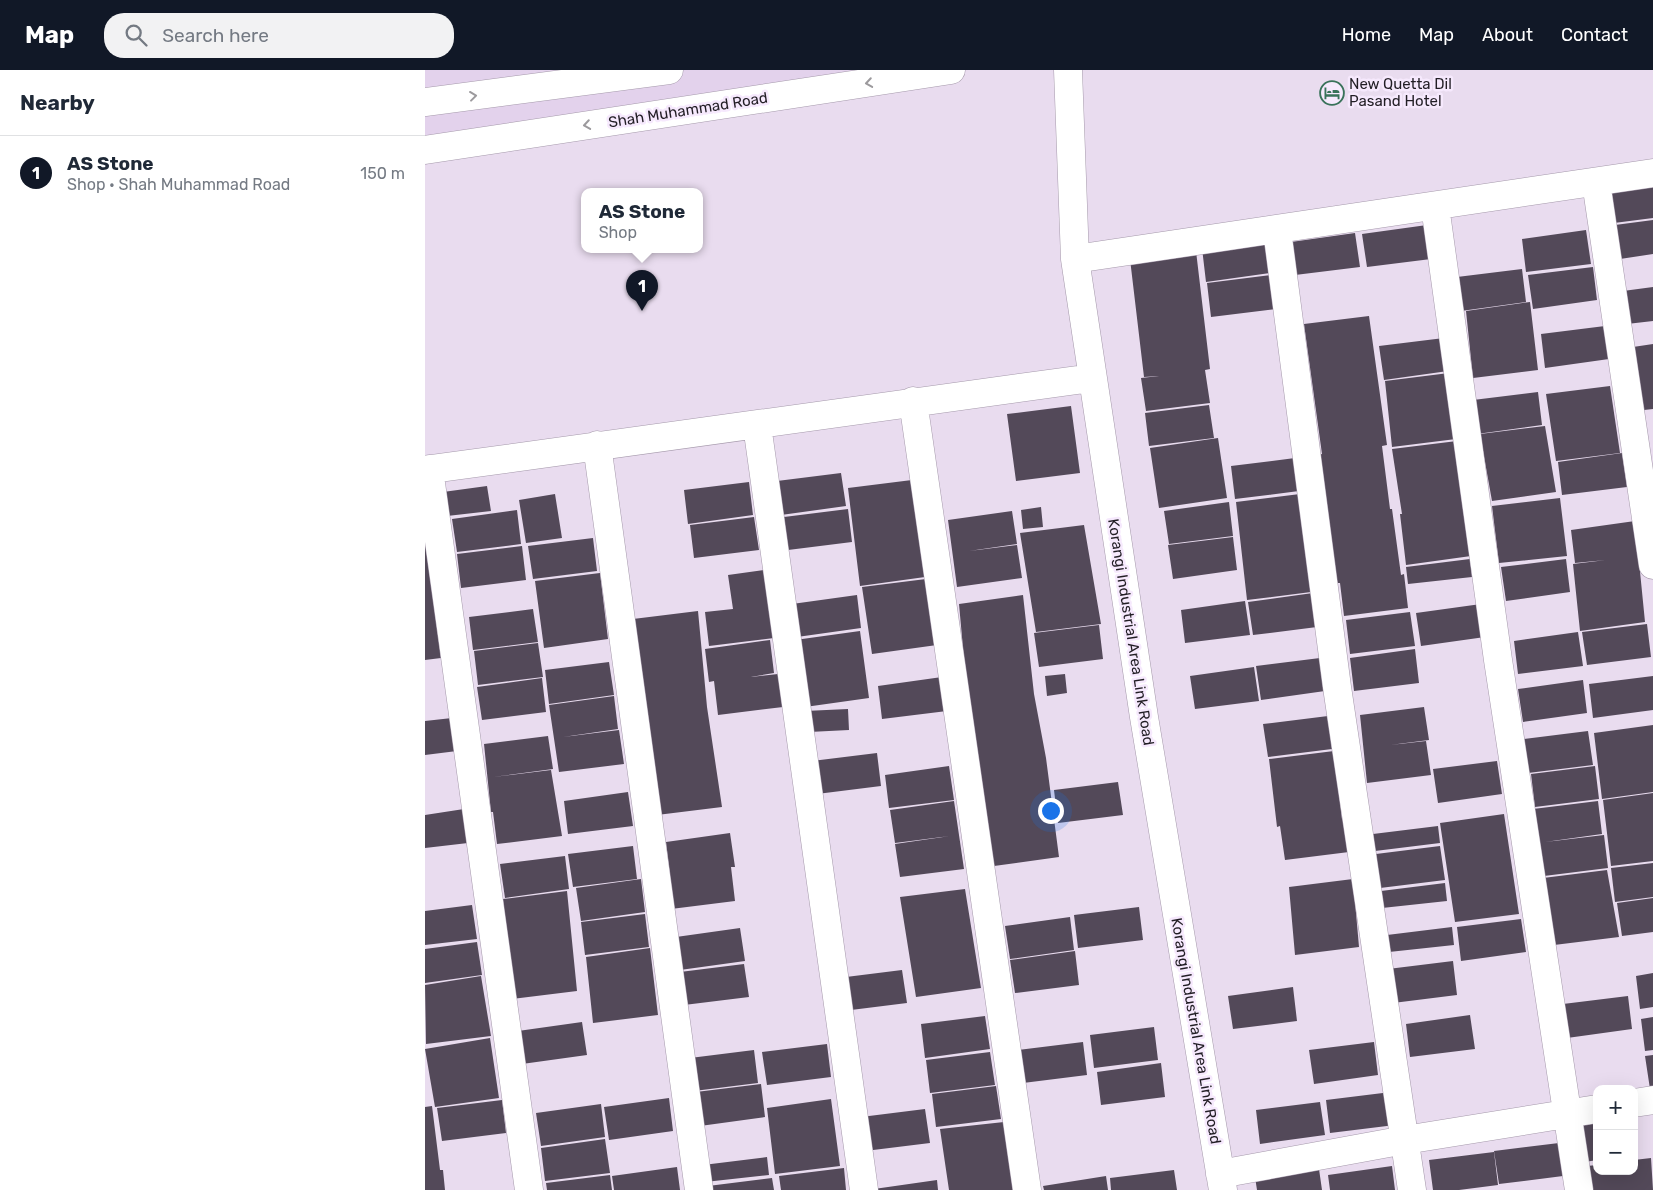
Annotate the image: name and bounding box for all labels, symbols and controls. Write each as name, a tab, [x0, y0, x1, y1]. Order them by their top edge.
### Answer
search box	[104, 13, 454, 58]
text: Map	[25, 21, 74, 49]
icon: search	[122, 21, 150, 49]
text: Search here	[162, 24, 269, 47]
text: Home	[1342, 24, 1391, 46]
text: Map	[1419, 24, 1454, 46]
text: About	[1482, 24, 1533, 46]
text: Contact	[1561, 24, 1628, 46]
place label: New Quetta Dil Pasand Hotel	[1349, 75, 1452, 110]
one-way arrow	[864, 77, 873, 87]
hotel icon: New Quetta Dil Pasand Hotel	[1319, 80, 1345, 106]
street label: Shah Muhammad Road	[607, 89, 769, 131]
text: Nearby	[20, 90, 95, 115]
one-way arrow	[470, 91, 478, 102]
one-way arrow	[582, 120, 591, 130]
text: AS Stone	[67, 152, 154, 175]
text: 1	[32, 164, 40, 183]
text: 150 m	[360, 164, 405, 183]
text: Shop · Shah Muhammad Road	[67, 175, 290, 194]
popup	[581, 188, 703, 253]
text: AS Stone	[599, 200, 685, 223]
text: Shop	[599, 223, 637, 242]
pin: 1	[626, 270, 658, 311]
street label: Korangi Industrial Area Link Road	[1104, 517, 1158, 747]
your location	[1038, 798, 1064, 824]
street label: Korangi Industrial Area Link Road	[1167, 916, 1225, 1146]
map controls	[1593, 1085, 1638, 1175]
button: +	[1593, 1085, 1638, 1130]
button: −	[1593, 1130, 1638, 1175]

